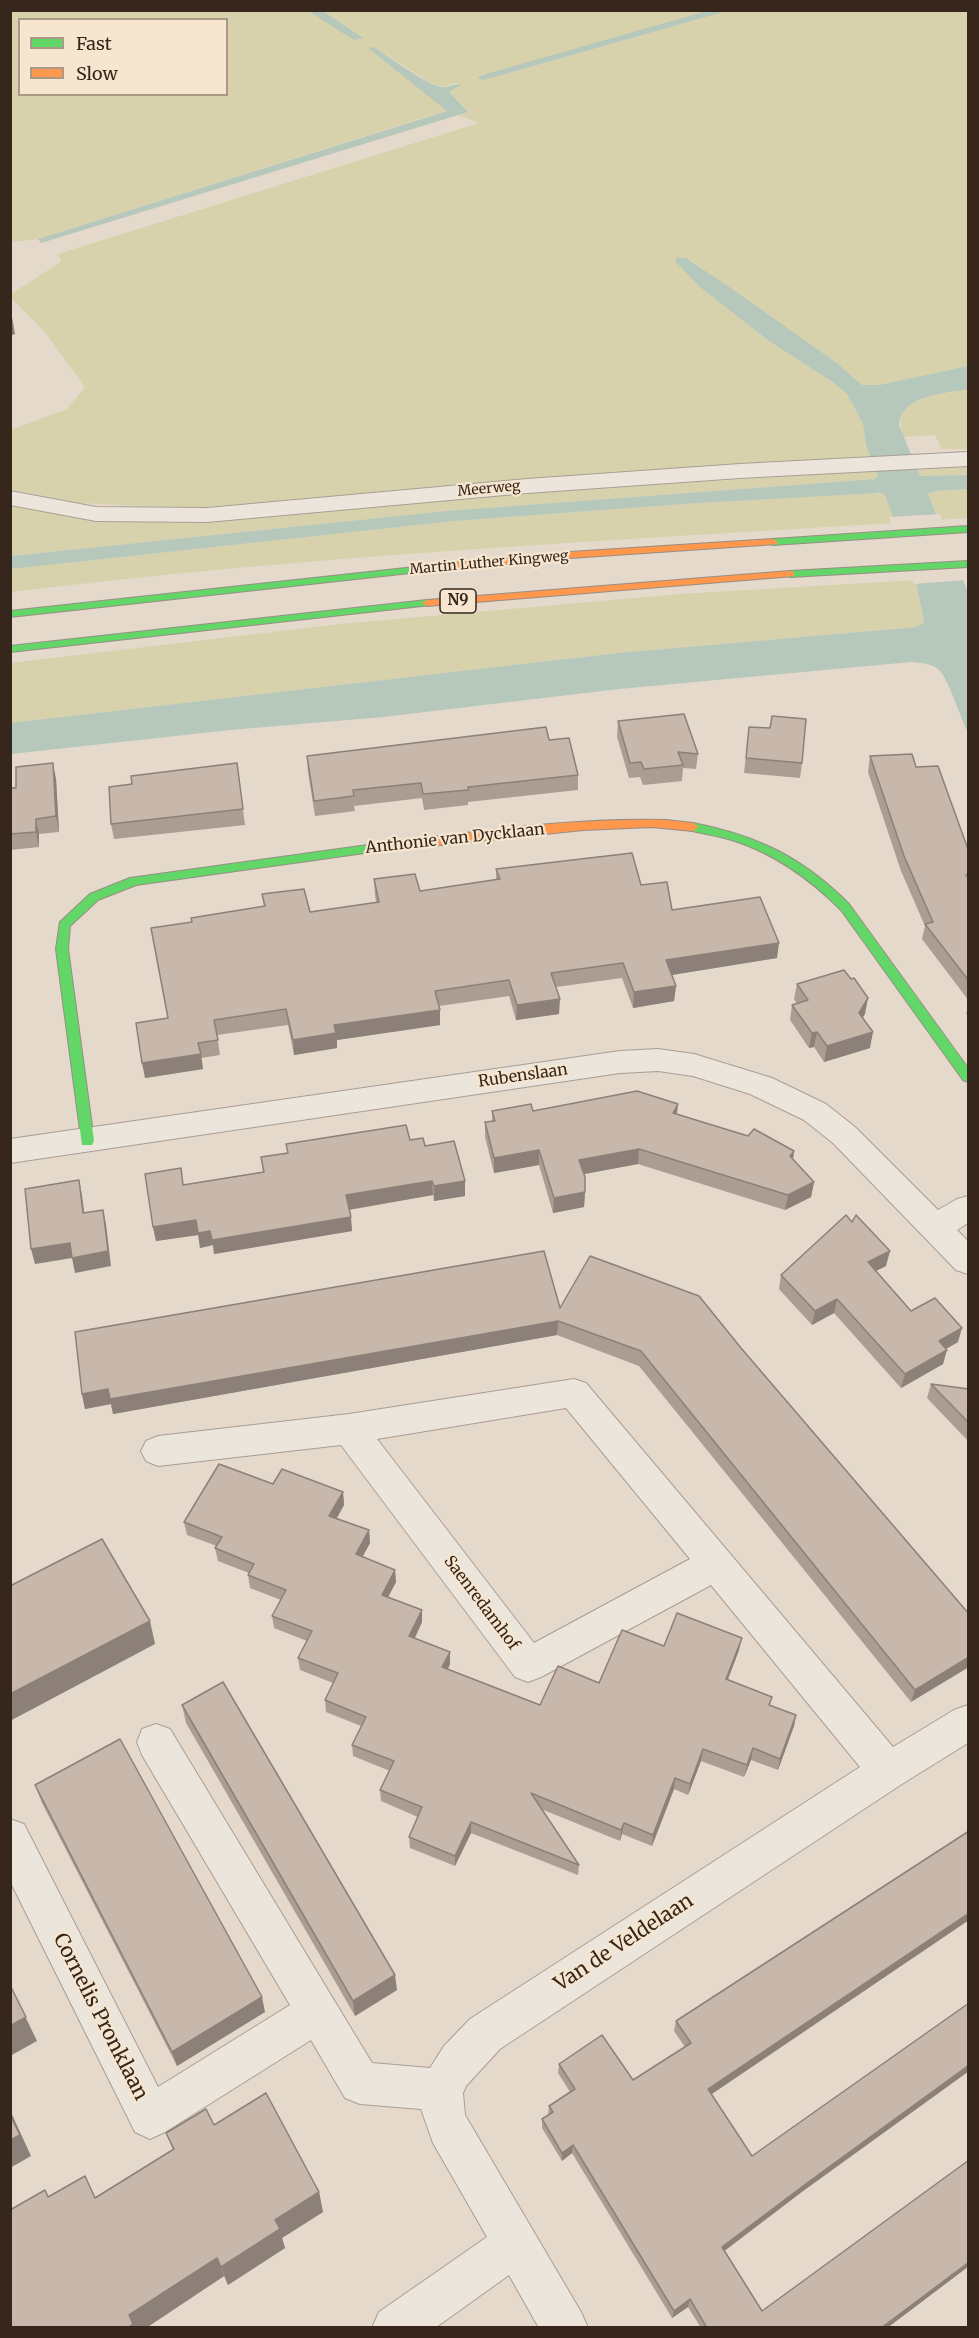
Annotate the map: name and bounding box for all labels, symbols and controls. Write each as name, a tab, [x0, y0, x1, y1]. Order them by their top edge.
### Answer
legend	[18, 18, 228, 96]
text: Fast	[76, 32, 112, 55]
text: Slow	[76, 62, 118, 85]
street label: Meerweg	[457, 478, 521, 500]
street label: Martin Luther Kingweg	[409, 548, 569, 578]
road number: N9	[440, 589, 476, 613]
street label: Anthonie van Dycklaan	[364, 820, 546, 858]
street label: Rubenslaan	[477, 1060, 569, 1092]
street label: Saenredamhof	[439, 1552, 523, 1654]
street label: Van de Veldelaan	[550, 1889, 698, 1997]
street label: Cornelis Pronklaan	[47, 1929, 153, 2105]

